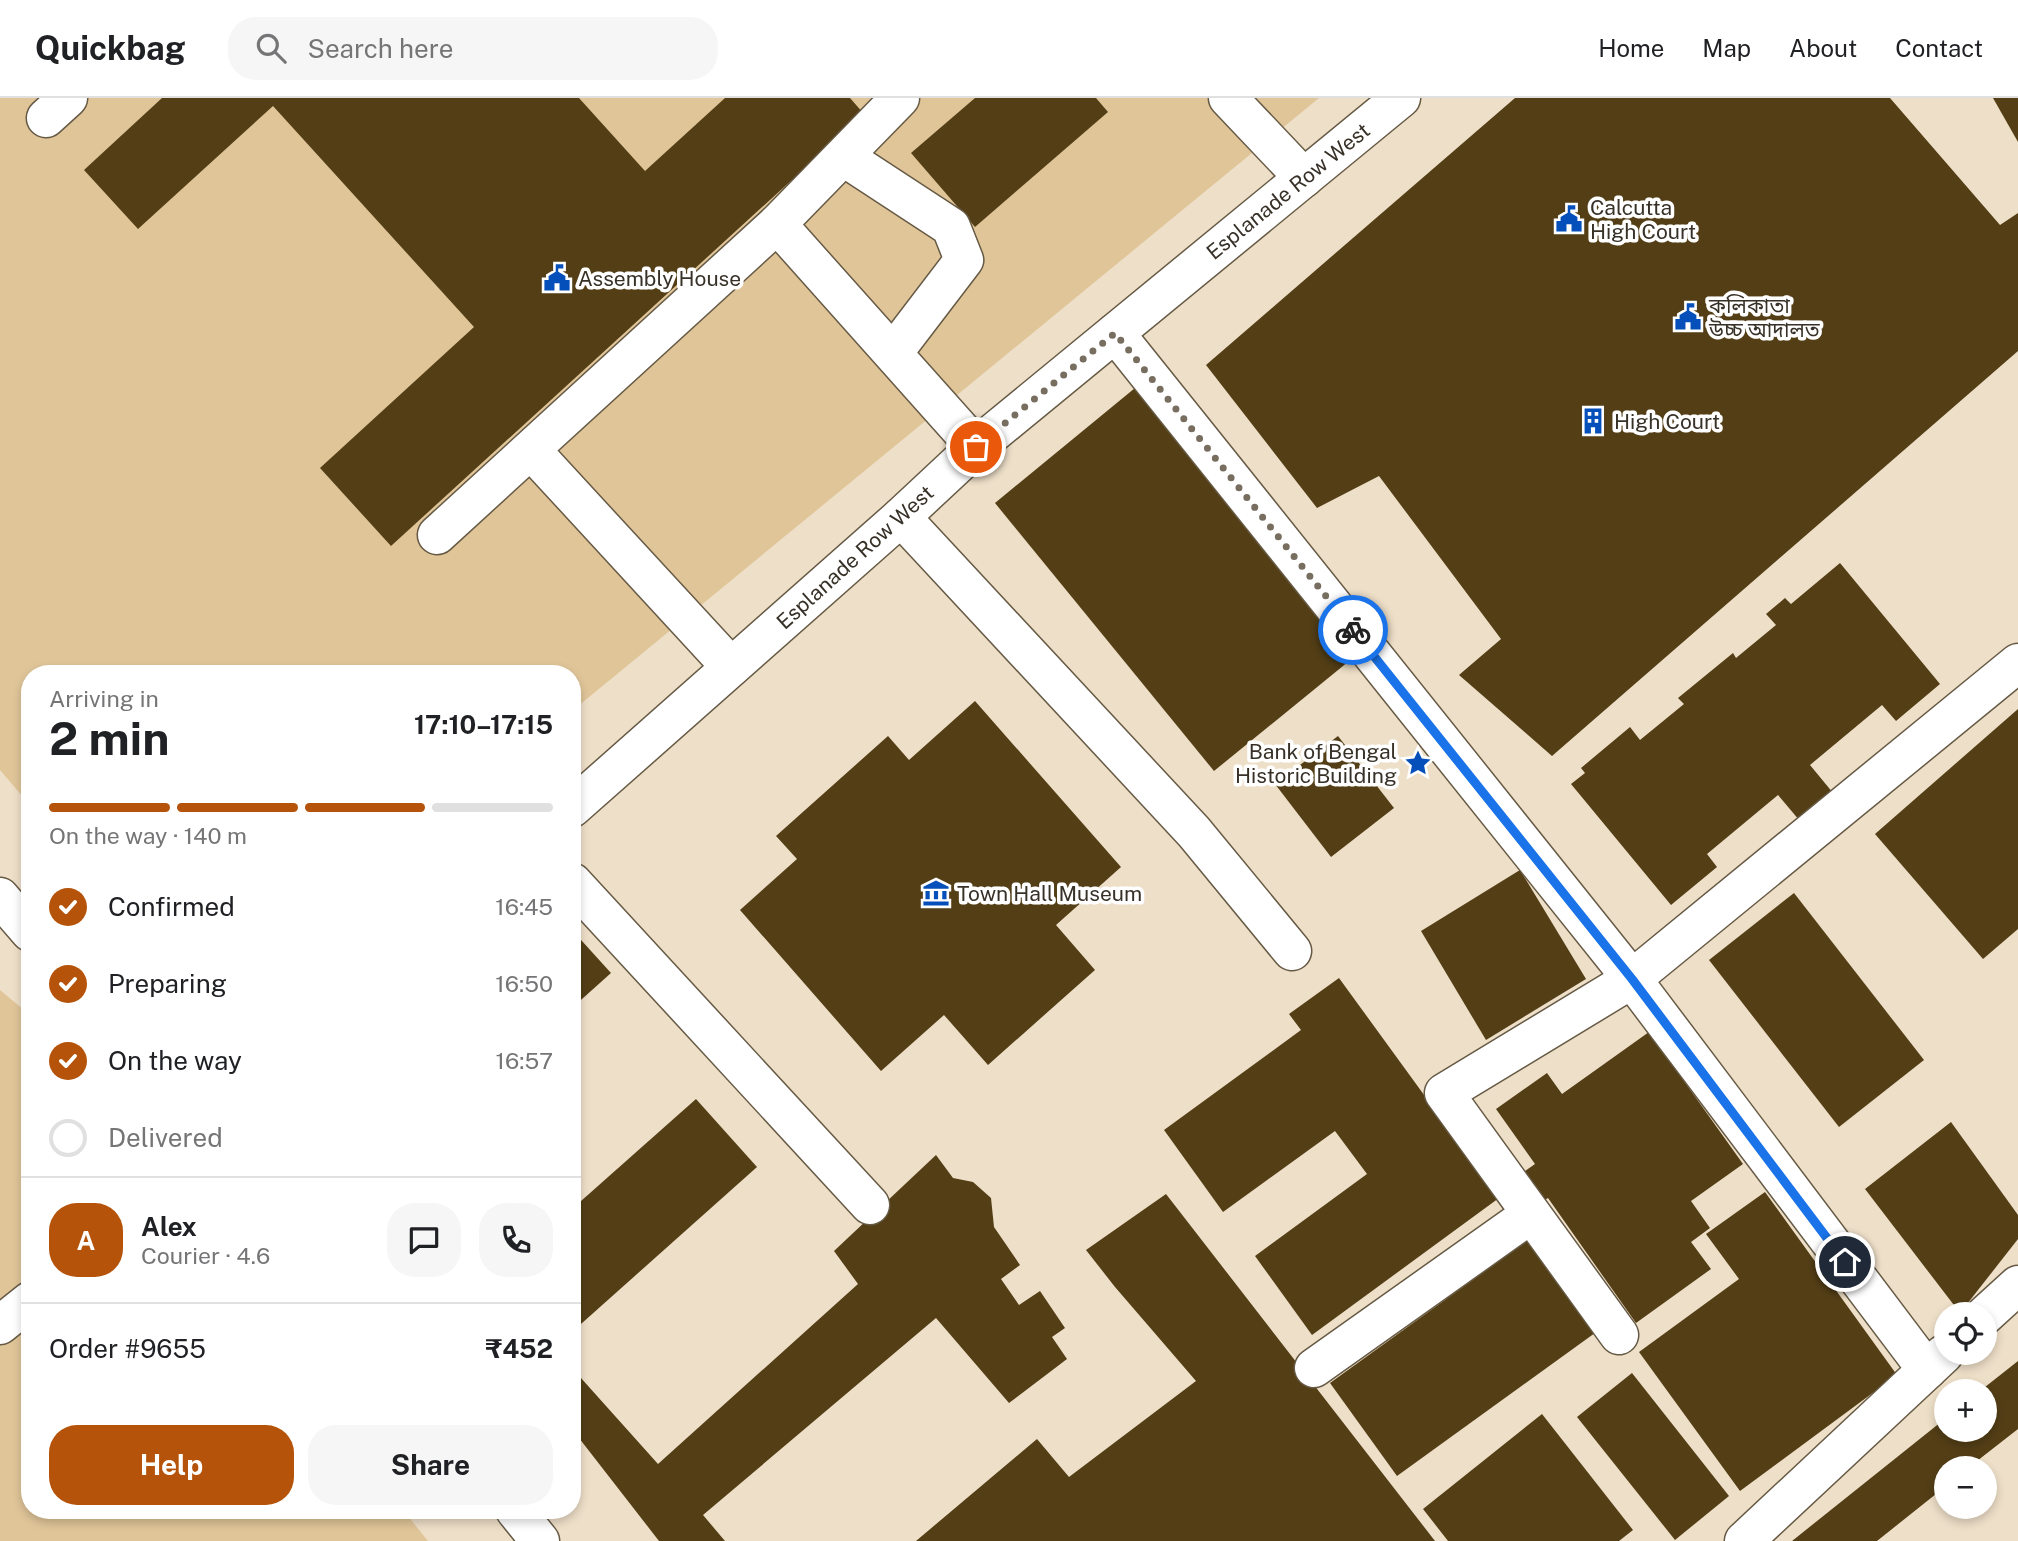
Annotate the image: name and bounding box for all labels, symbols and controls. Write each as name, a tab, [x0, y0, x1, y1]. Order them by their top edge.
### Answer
search box	[228, 17, 718, 80]
text: Quickbag	[35, 29, 186, 67]
icon: search	[252, 29, 290, 67]
text: Search here	[308, 33, 454, 64]
text: Home	[1598, 34, 1664, 62]
text: Map	[1702, 34, 1751, 62]
text: About	[1789, 34, 1857, 62]
text: Contact	[1895, 34, 1983, 62]
street label: Esplanade Row West	[1201, 117, 1375, 265]
place label: Calcutta High Court	[1590, 195, 1696, 244]
public building icon: Calcutta High Court	[1554, 204, 1584, 234]
public building icon: Assembly House	[542, 263, 572, 293]
place label: Assembly House	[578, 266, 741, 291]
place label: কলিকাতা উচ্চ আদালত	[1708, 293, 1821, 342]
public building icon: কলিকাতা উচ্চ আদালত	[1673, 302, 1703, 332]
building icon: High Court	[1578, 406, 1608, 436]
place label: High Court	[1614, 409, 1720, 434]
pin	[946, 417, 1006, 477]
icon: bag	[957, 428, 995, 466]
street label: Esplanade Row West	[771, 480, 939, 634]
courier	[1318, 595, 1388, 665]
icon: bike	[1334, 611, 1372, 649]
text: Arriving in	[49, 685, 159, 712]
text: 17:10–17:15	[414, 709, 553, 740]
text: 2 min	[49, 711, 169, 765]
place label: Bank of Bengal Historic Building	[1235, 739, 1397, 788]
place icon: Bank of Bengal Historic Building	[1403, 748, 1433, 778]
text: On the way · 140 m	[49, 822, 247, 849]
museum icon: Town Hall Museum	[921, 878, 951, 908]
place label: Town Hall Museum	[957, 881, 1142, 906]
icon: check	[49, 888, 87, 926]
text: Confirmed	[108, 891, 235, 922]
text: 16:45	[495, 893, 553, 920]
icon: check	[49, 965, 87, 1003]
text: Preparing	[108, 968, 227, 999]
text: 16:50	[495, 970, 553, 997]
icon: check	[49, 1042, 87, 1080]
text: On the way	[108, 1045, 242, 1076]
text: 16:57	[496, 1047, 553, 1074]
text: Delivered	[108, 1122, 223, 1153]
button: chat	[387, 1203, 461, 1277]
button: phone	[479, 1203, 553, 1277]
text: Alex	[141, 1211, 197, 1242]
text: A	[77, 1225, 95, 1256]
pin	[1815, 1232, 1875, 1292]
text: Courier · 4.6	[141, 1242, 270, 1269]
icon: home	[1826, 1243, 1864, 1281]
map controls	[1934, 1302, 1997, 1519]
button: locate	[1934, 1302, 1997, 1365]
text: Order #9655	[49, 1333, 206, 1364]
text: ₹452	[485, 1333, 553, 1364]
button: +	[1934, 1379, 1997, 1442]
button: Help	[49, 1425, 294, 1505]
button: Share	[308, 1425, 553, 1505]
button: −	[1934, 1456, 1997, 1519]

